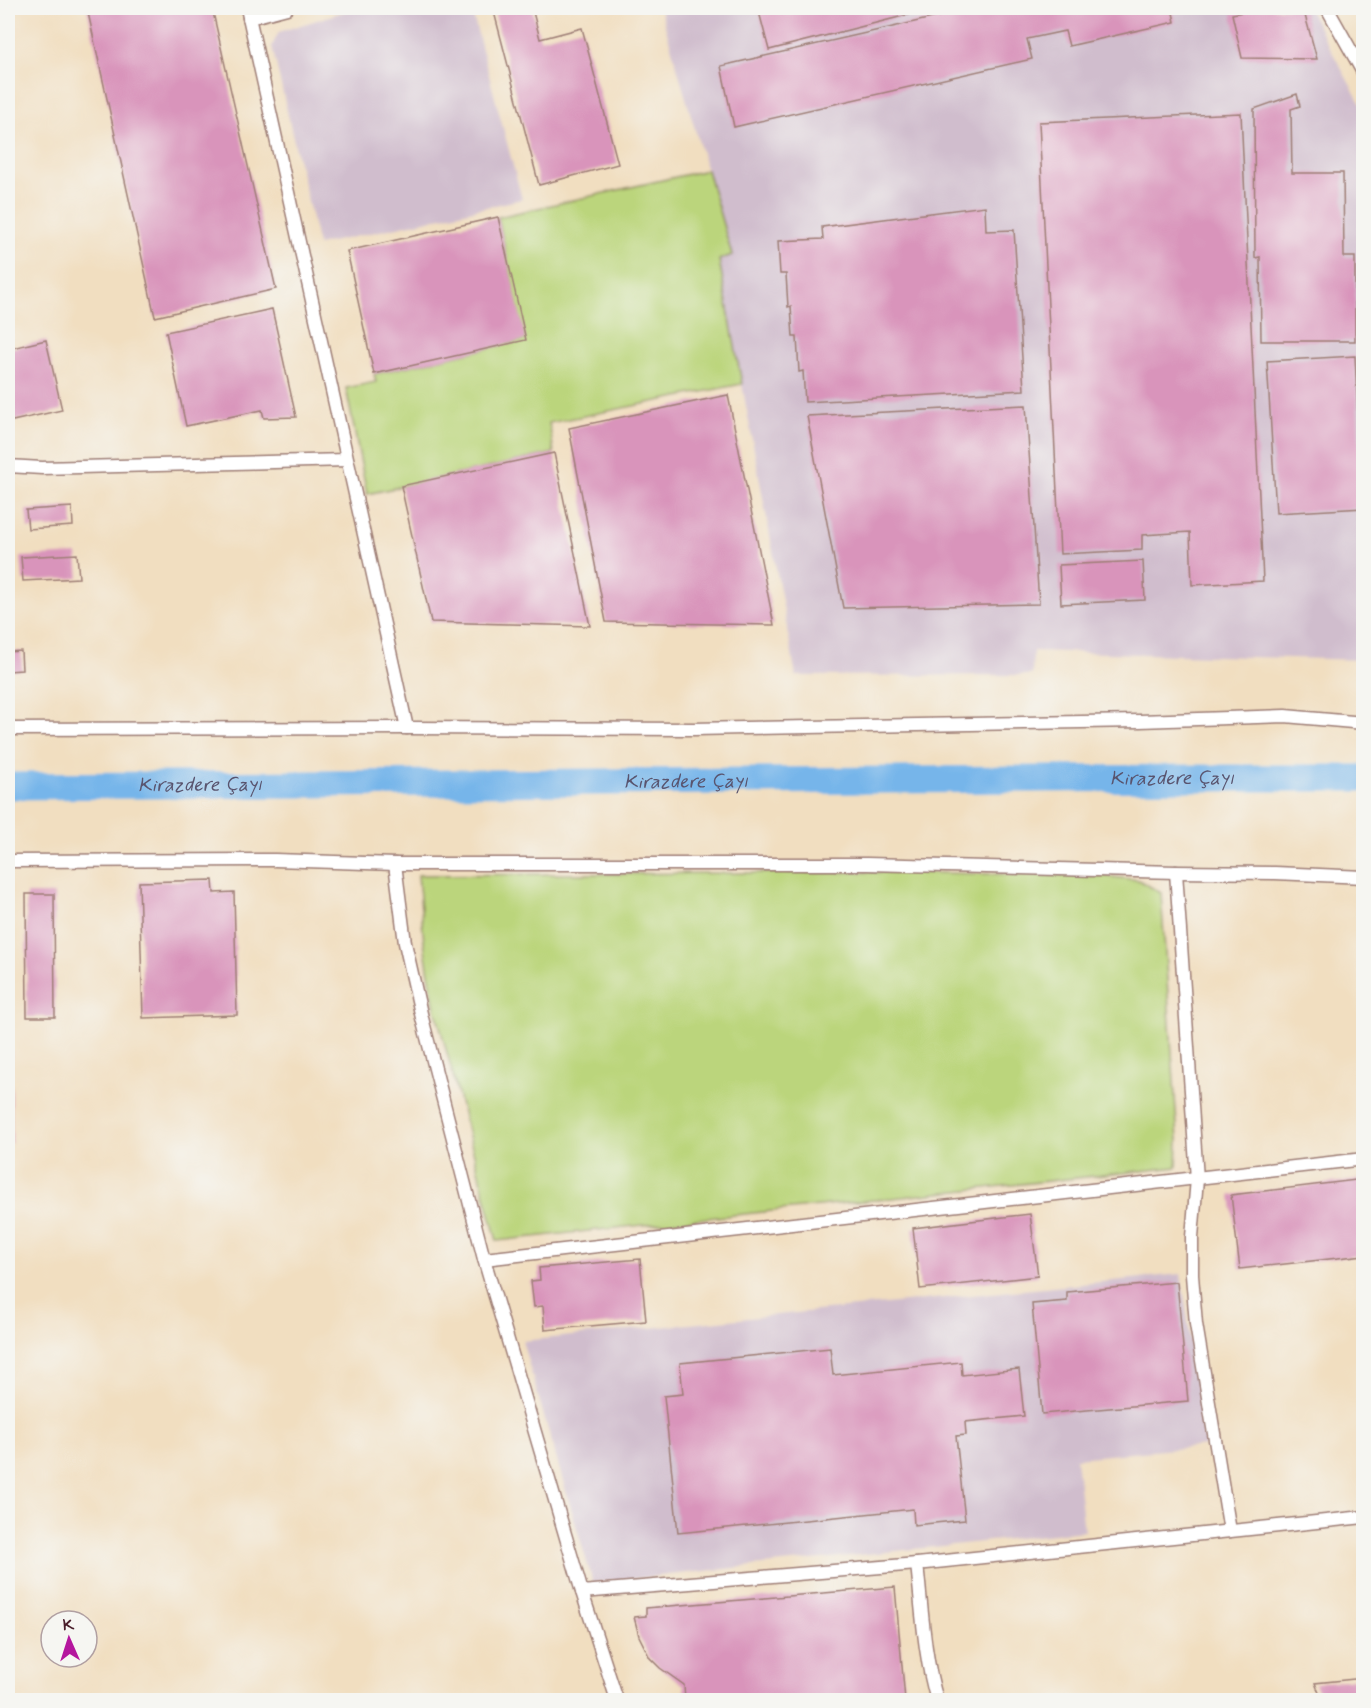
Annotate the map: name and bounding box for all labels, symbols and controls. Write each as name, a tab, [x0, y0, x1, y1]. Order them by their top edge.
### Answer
water label: Kirazdere Çayı	[1110, 765, 1235, 792]
water label: Kirazdere Çayı	[624, 768, 749, 795]
water label: Kirazdere Çayı	[138, 771, 263, 799]
north arrow	[39, 1609, 99, 1669]
text: K	[62, 1615, 75, 1636]

